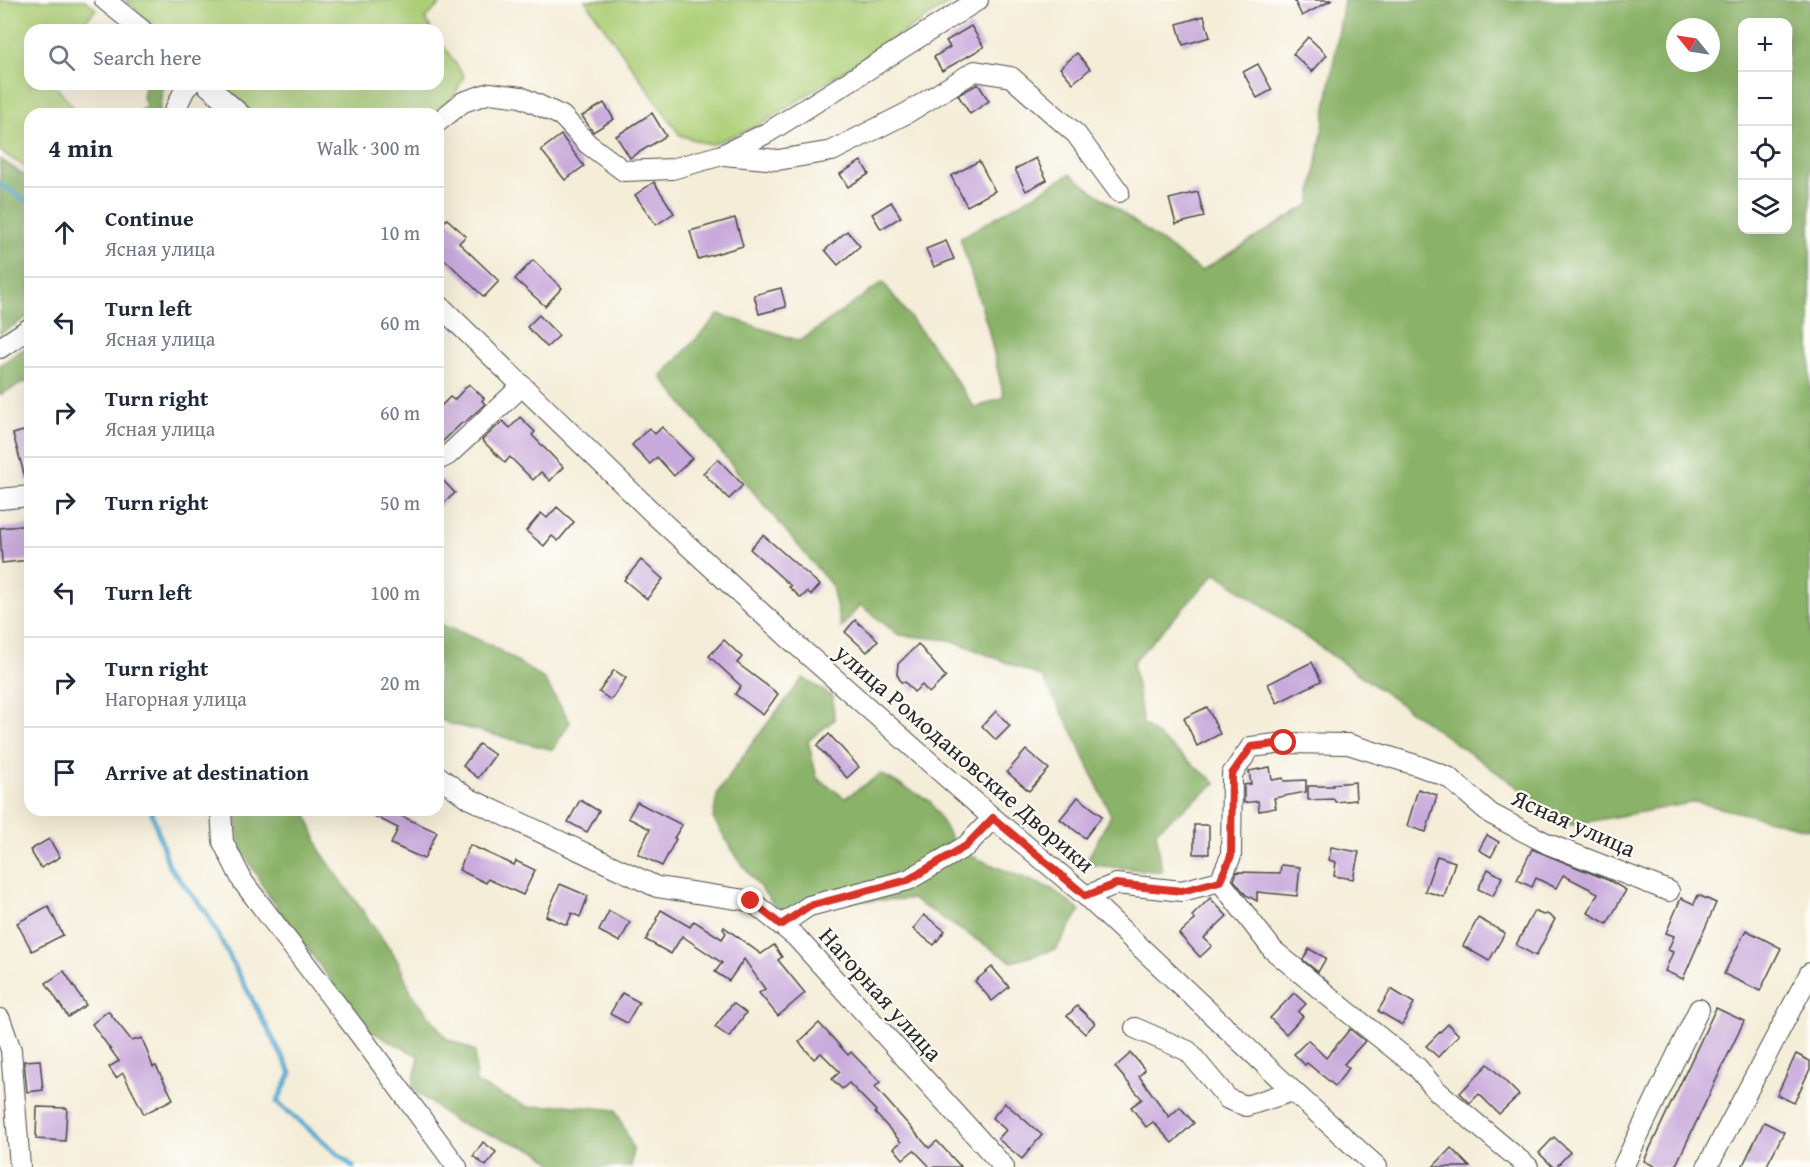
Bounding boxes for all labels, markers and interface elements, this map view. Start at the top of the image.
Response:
north arrow [1666,18,1720,72]
map controls [1738,18,1792,234]
button: + [1738,18,1792,72]
search box [24,24,444,90]
icon: search [45,41,78,74]
text: Search here [93,41,202,73]
button: − [1738,72,1792,126]
button: locate [1738,126,1792,180]
text: 4 min [48,128,113,167]
text: Walk · 300 m [317,133,420,162]
button: layers [1738,180,1792,234]
text: Continue [105,202,194,234]
icon: ahead [48,216,81,249]
text: 10 m [380,218,420,247]
text: Ясная улица [105,234,215,263]
text: Turn left [105,292,192,324]
icon: left [48,306,81,339]
text: 60 m [380,308,420,337]
text: Ясная улица [105,324,215,353]
text: Turn right [105,382,208,414]
icon: right [48,396,81,429]
text: 60 m [380,398,420,427]
text: Ясная улица [105,414,215,443]
icon: right [48,486,81,519]
text: Turn right [105,486,208,518]
text: 50 m [380,488,420,517]
icon: left [48,576,81,609]
text: Turn left [105,576,192,608]
text: 100 m [370,578,420,607]
street label: улица Ромодановские Дворики [827,634,1103,881]
text: Turn right [105,652,208,684]
icon: right [48,666,81,699]
text: 20 m [380,668,420,697]
text: Нагорная улица [105,684,247,713]
route start [1270,729,1296,755]
icon: arrive [48,756,81,789]
text: Arrive at destination [105,756,309,788]
street label: Ясная улица [1506,780,1642,866]
route end [737,887,763,913]
street label: Нагорная улица [811,919,951,1069]

